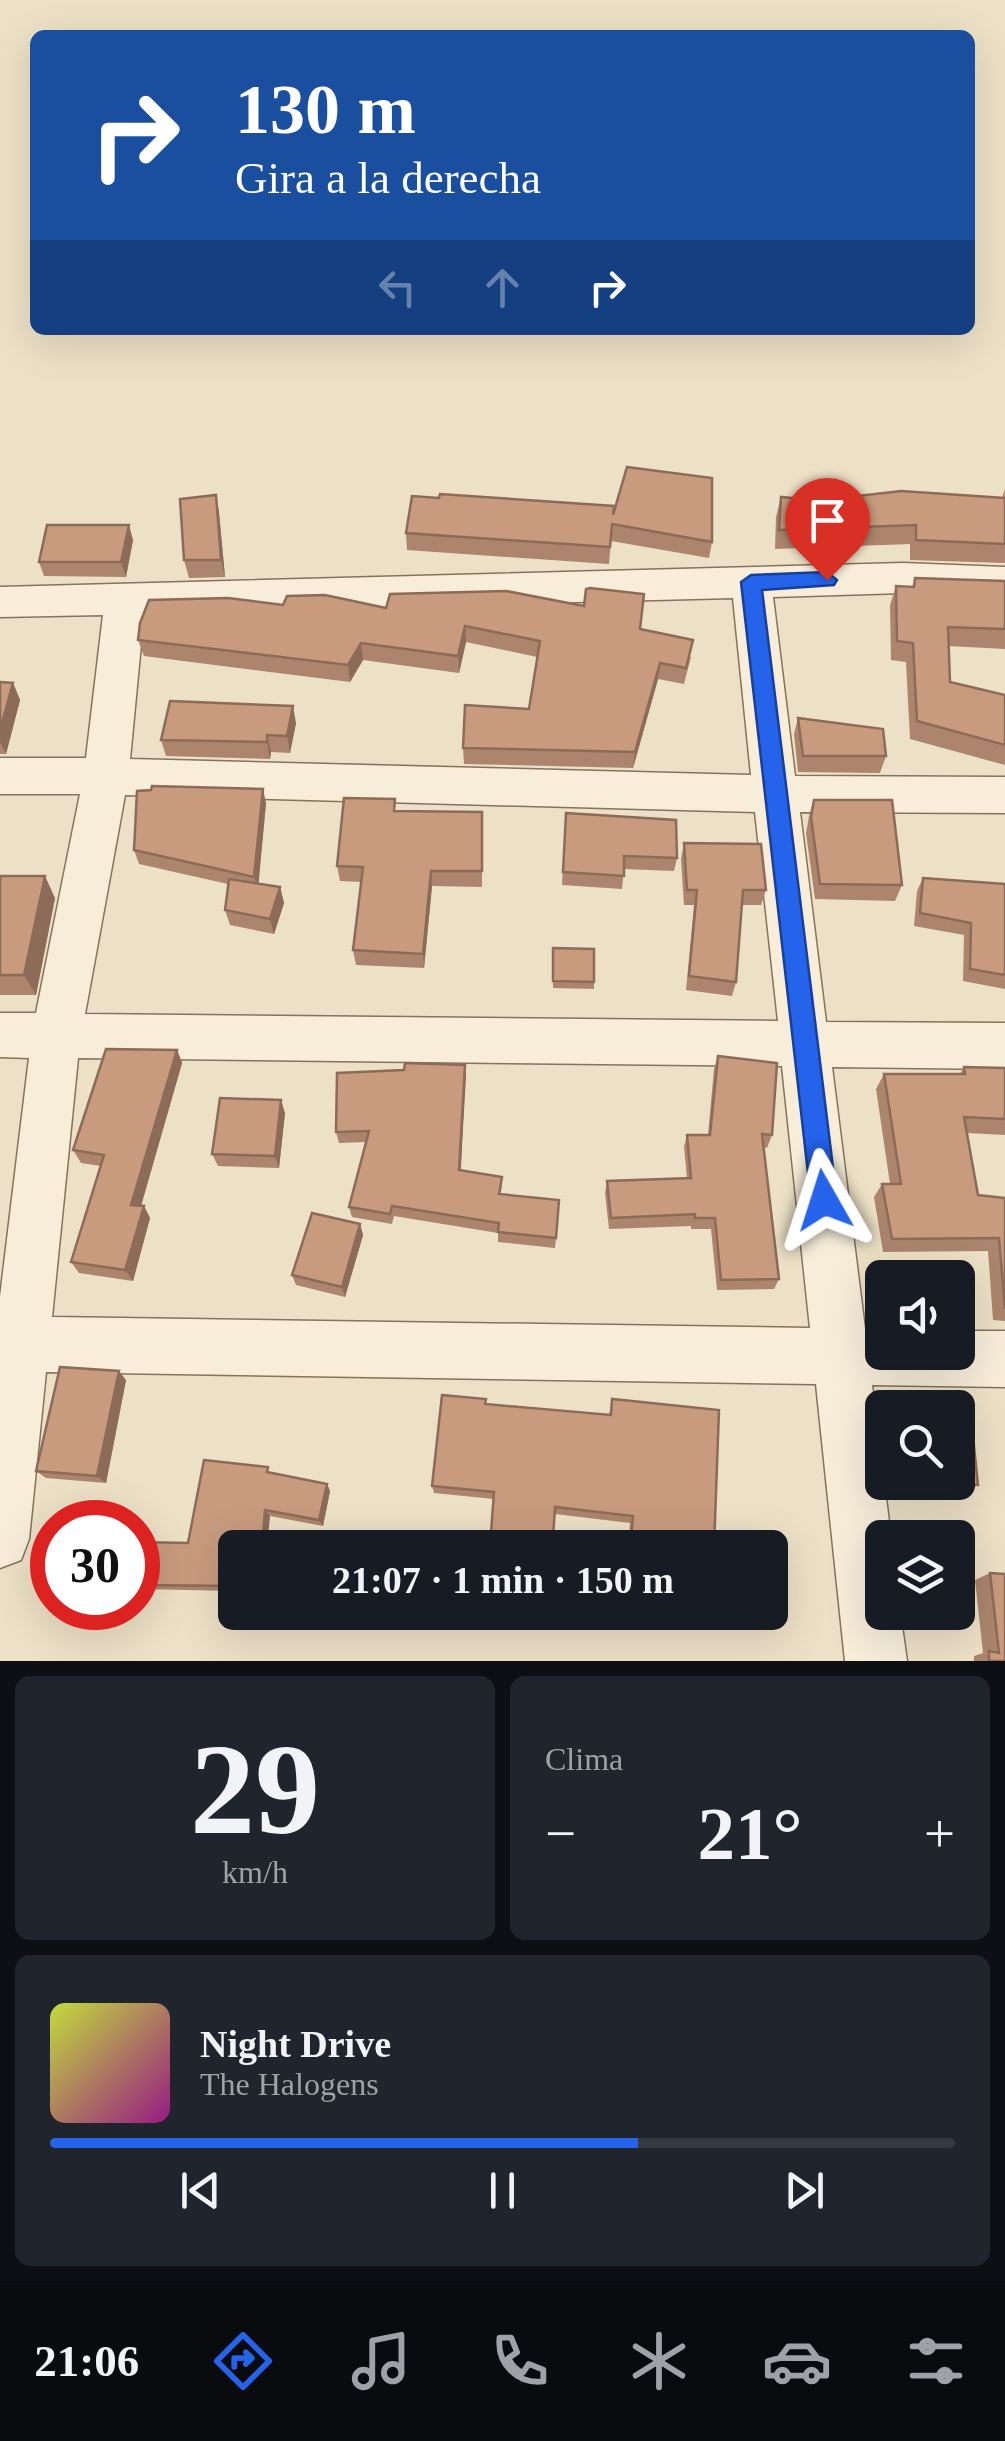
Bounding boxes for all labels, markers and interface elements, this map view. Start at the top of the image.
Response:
icon: right [70,70,200,200]
text: 130 m [235,71,416,148]
text: Gira a la derecha [235,153,541,203]
icon: left [370,260,425,315]
icon: ahead [475,260,530,315]
icon: right [580,260,635,315]
pin [785,478,870,581]
icon: arrive [800,493,855,548]
position arrow [772,1148,876,1252]
map controls [865,1260,975,1630]
button: sound [865,1260,975,1370]
button: search [865,1390,975,1500]
speed limit sign: 30 [30,1500,160,1630]
button: layers [865,1520,975,1630]
text: 21:07 · 1 min · 150 m [332,1559,674,1601]
text: 29 [190,1717,320,1861]
text: Clima [545,1741,623,1777]
text: 21° [698,1792,803,1875]
text: − [545,1803,576,1864]
text: + [924,1803,955,1864]
text: km/h [222,1854,288,1890]
text: Night Drive [200,2023,391,2065]
text: The Halogens [200,2066,379,2102]
icon: previous [173,2163,228,2218]
icon: pause [475,2163,530,2218]
icon: next [777,2163,832,2218]
icon: directions [208,2326,278,2396]
icon: music [346,2326,416,2396]
icon: phone [485,2326,555,2396]
icon: climate [624,2326,694,2396]
icon: car [762,2326,832,2396]
icon: filters [901,2326,971,2396]
text: 21:06 [34,2336,139,2386]

